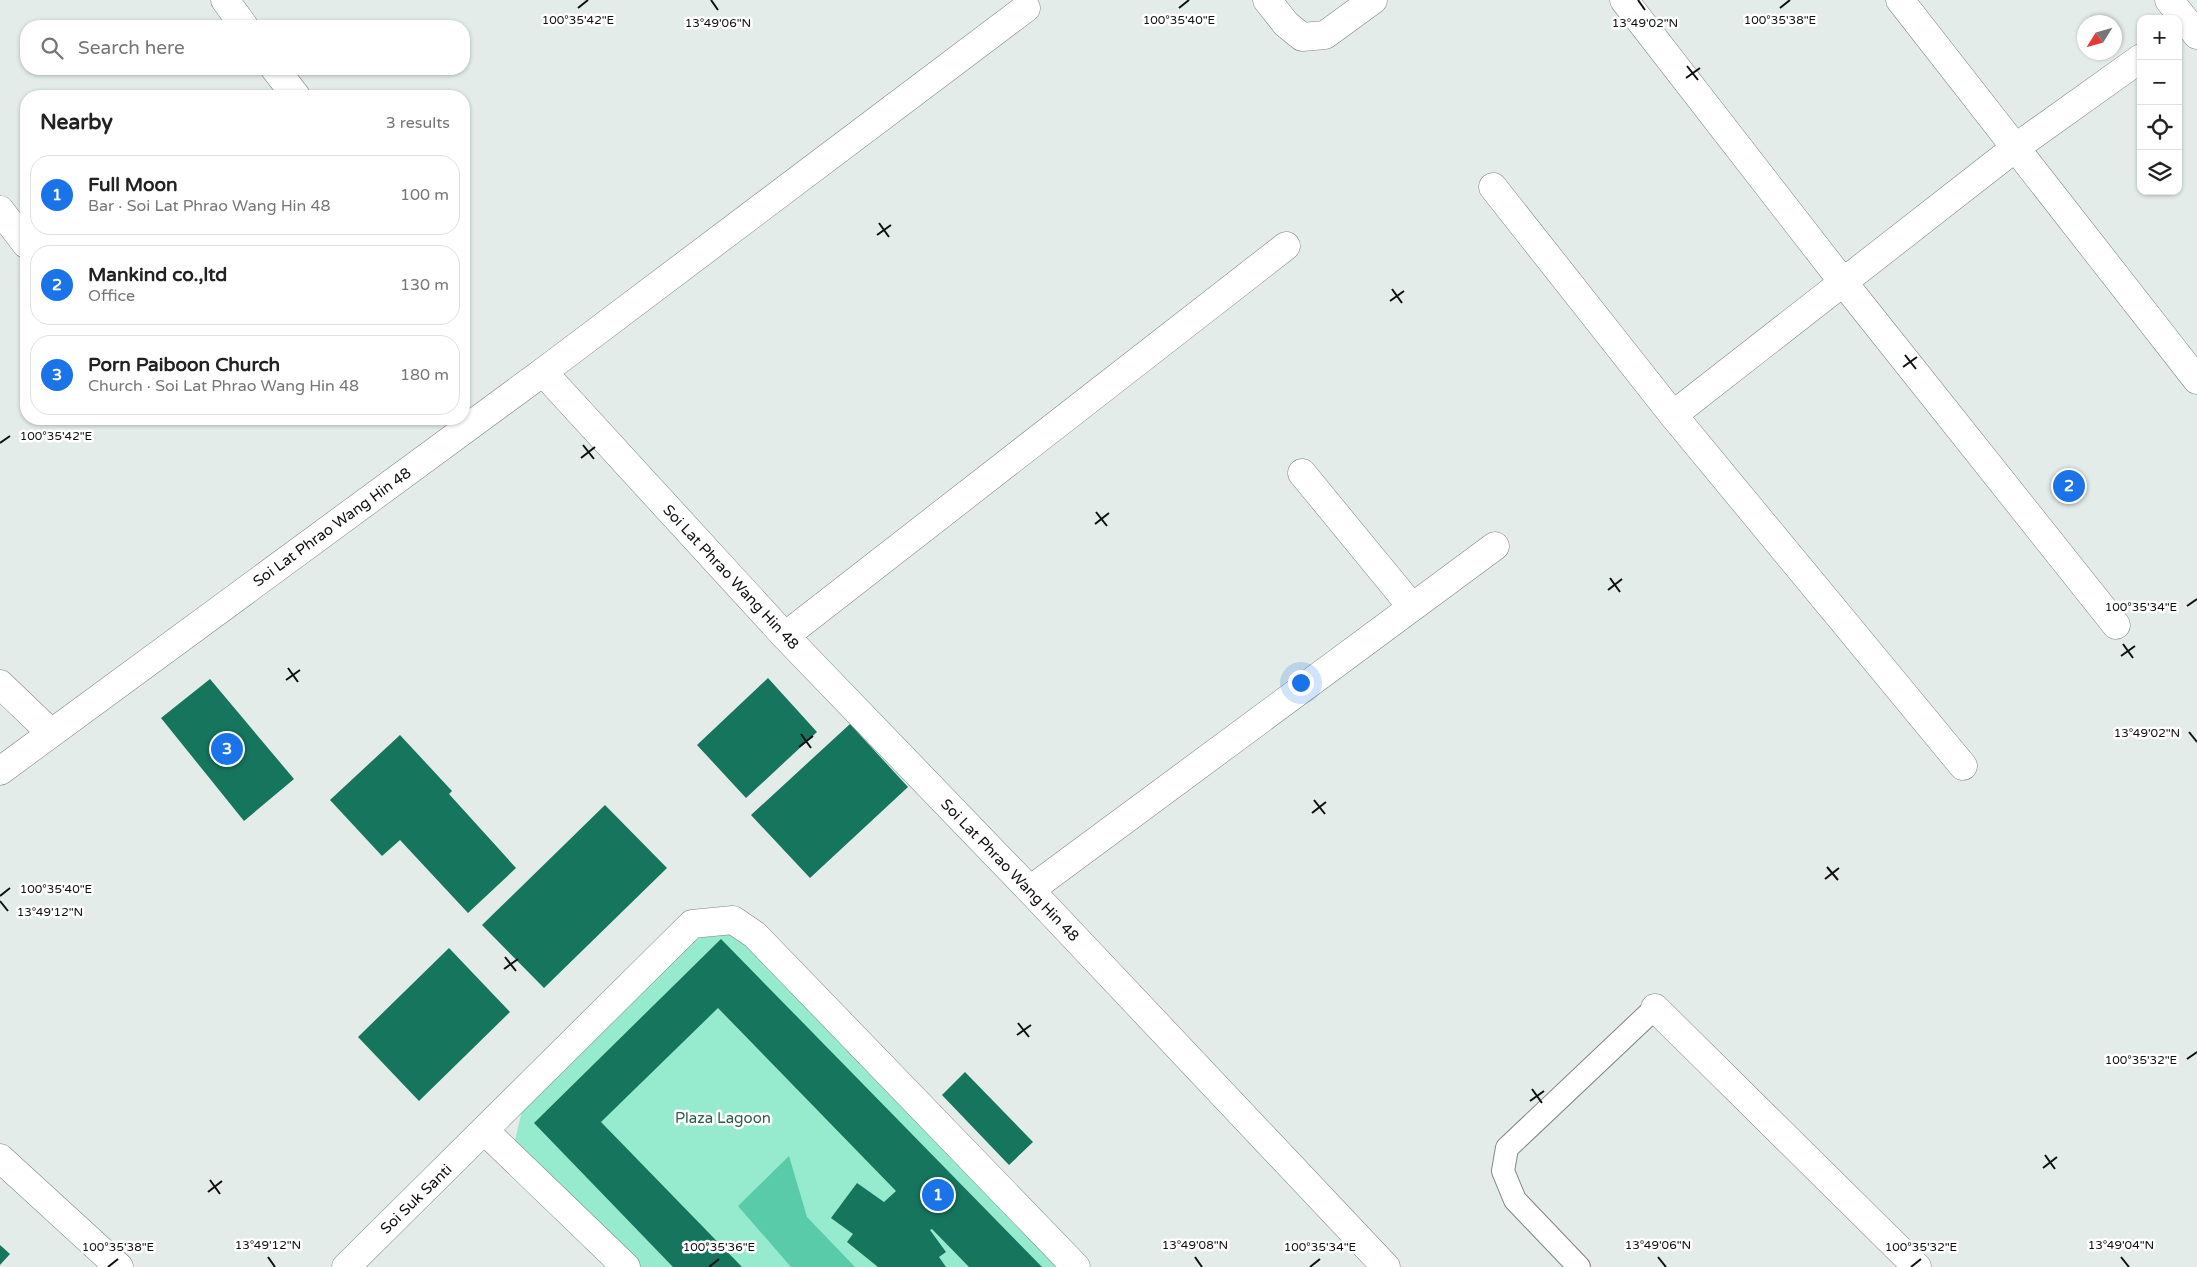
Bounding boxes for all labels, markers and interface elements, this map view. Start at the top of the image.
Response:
text: 100°35'42"E [542,13,615,27]
text: 100°35'40"E [1143,13,1216,27]
text: 100°35'38"E [1744,13,1817,27]
north arrow [2077,15,2122,60]
map controls [2137,15,2182,195]
button: + [2137,15,2182,60]
text: 13°49'06"N [685,16,751,30]
text: 13°49'02"N [1612,16,1678,30]
search box [20,20,470,75]
icon: search [38,34,66,62]
text: Search here [78,37,185,59]
button: − [2137,60,2182,105]
button: locate [2137,105,2182,150]
text: Nearby [40,110,113,135]
text: 3 results [386,113,450,133]
button: layers [2137,150,2182,195]
text: Full Moon [88,174,178,196]
text: 1 [52,185,62,205]
text: 100 m [400,185,449,205]
text: Bar · Soi Lat Phrao Wang Hin 48 [88,196,331,216]
text: Mankind co.,ltd [88,264,227,286]
text: 2 [52,275,62,295]
text: 130 m [400,275,449,295]
text: Office [88,286,135,306]
text: Porn Paiboon Church [88,354,280,376]
text: 3 [52,365,62,385]
text: 180 m [400,365,449,385]
text: Church · Soi Lat Phrao Wang Hin 48 [88,376,359,396]
text: 100°35'42"E [20,429,93,443]
street label: Soi Lat Phrao Wang Hin 48 [249,464,415,590]
pin: 2 [2053,467,2085,505]
street label: Soi Lat Phrao Wang Hin 48 [659,501,803,653]
text: 100°35'34"E [2105,600,2178,614]
your location [1288,670,1314,696]
text: 13°49'02"N [2114,726,2180,740]
pin: 3 [211,730,243,768]
street label: Soi Lat Phrao Wang Hin 48 [937,795,1083,945]
text: 100°35'40"E [20,882,93,896]
text: 13°49'12"N [17,905,83,919]
text: 100°35'32"E [2105,1053,2178,1067]
park label: Plaza Lagoon [675,1109,771,1127]
street label: Soi Suk Santi [377,1160,455,1238]
pin: 1 [922,1176,954,1214]
text: 13°49'12"N [235,1238,301,1252]
text: 13°49'08"N [1162,1238,1228,1252]
text: 13°49'06"N [1625,1238,1691,1252]
text: 13°49'04"N [2088,1238,2154,1252]
text: 100°35'38"E [82,1240,155,1254]
text: 100°35'36"E [683,1240,756,1254]
text: 100°35'34"E [1284,1240,1357,1254]
text: 100°35'32"E [1885,1240,1958,1254]

